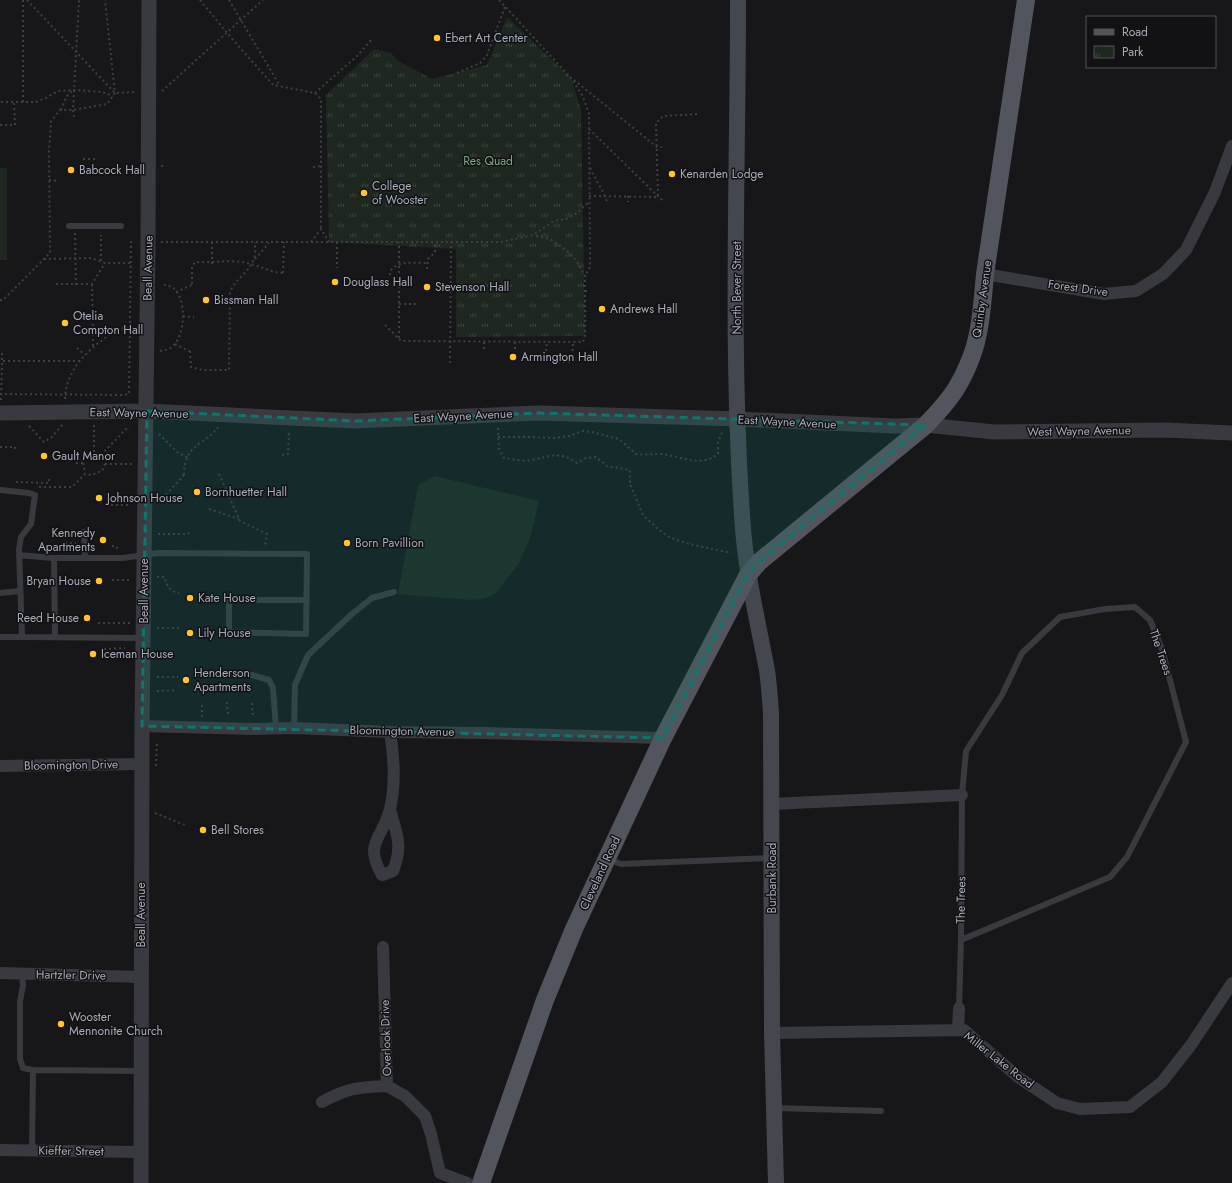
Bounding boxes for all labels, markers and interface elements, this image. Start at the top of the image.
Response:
legend [1086,16,1216,68]
text: Road [1122,23,1148,41]
place label: Ebert Art Center [445,29,528,47]
marker: Ebert Art Center [432,33,442,43]
text: Park [1122,43,1144,61]
park label: Res Quad [463,152,513,170]
place label: Babcock Hall [79,161,145,179]
marker: Babcock Hall [66,165,76,175]
place label: Kenarden Lodge [680,165,764,183]
marker: Kenarden Lodge [667,169,677,179]
place label: College of Wooster [372,177,429,209]
marker: College of Wooster [359,188,369,198]
street label: Beall Avenue [138,235,158,301]
street label: North Bever Street [728,241,746,335]
street label: Quinby Avenue [968,259,996,339]
place label: Douglass Hall [343,273,413,291]
street label: Forest Drive [1047,275,1109,301]
marker: Douglass Hall [330,277,340,287]
place label: Stevenson Hall [435,278,509,296]
marker: Stevenson Hall [422,282,432,292]
place label: Bissman Hall [214,291,278,309]
marker: Bissman Hall [201,295,211,305]
place label: Andrews Hall [610,300,677,318]
marker: Andrews Hall [597,304,607,314]
place label: Otelia Compton Hall [73,307,143,339]
marker: Otelia Compton Hall [60,318,70,328]
place label: Armington Hall [521,348,598,366]
marker: Armington Hall [508,352,518,362]
street label: East Wayne Avenue [89,403,189,423]
street label: East Wayne Avenue [413,404,513,428]
street label: East Wayne Avenue [737,410,837,434]
street label: West Wayne Avenue [1027,421,1131,441]
place label: Gault Manor [52,447,116,465]
marker: Gault Manor [39,451,49,461]
place label: Bornhuetter Hall [205,483,287,501]
marker: Bornhuetter Hall [192,487,202,497]
place label: Johnson House [105,489,183,507]
marker: Johnson House [94,493,104,503]
place label: Kennedy Apartments [38,524,96,556]
place label: Born Pavillion [355,534,424,552]
marker: Kennedy Apartments [98,535,108,545]
marker: Born Pavillion [342,538,352,548]
street label: Beall Avenue [135,558,153,624]
place label: Bryan House [26,572,91,590]
marker: Bryan House [94,576,104,586]
place label: Kate House [198,589,256,607]
marker: Kate House [185,593,195,603]
place label: Reed House [17,609,79,627]
marker: Reed House [82,613,92,623]
place label: Lily House [198,624,251,642]
street label: The Trees [1145,627,1177,677]
marker: Lily House [185,628,195,638]
place label: Iceman House [101,645,173,663]
marker: Iceman House [88,649,98,659]
place label: Henderson Apartments [194,664,251,696]
marker: Henderson Apartments [181,675,191,685]
street label: Bloomington Avenue [349,721,455,741]
street label: Bloomington Drive [24,755,118,775]
place label: Bell Stores [211,821,264,839]
marker: Bell Stores [198,825,208,835]
street label: Cleveland Road [575,833,625,913]
street label: Burbank Road [763,843,781,913]
street label: The Trees [952,876,970,924]
street label: Beall Avenue [132,882,150,948]
street label: Hartzler Drive [36,965,106,985]
street label: Overlook Drive [376,999,396,1077]
place label: Wooster Mennonite Church [69,1008,163,1040]
marker: Wooster Mennonite Church [56,1019,66,1029]
street label: Miller Lake Road [960,1027,1038,1093]
street label: Kieffer Street [38,1141,104,1161]

